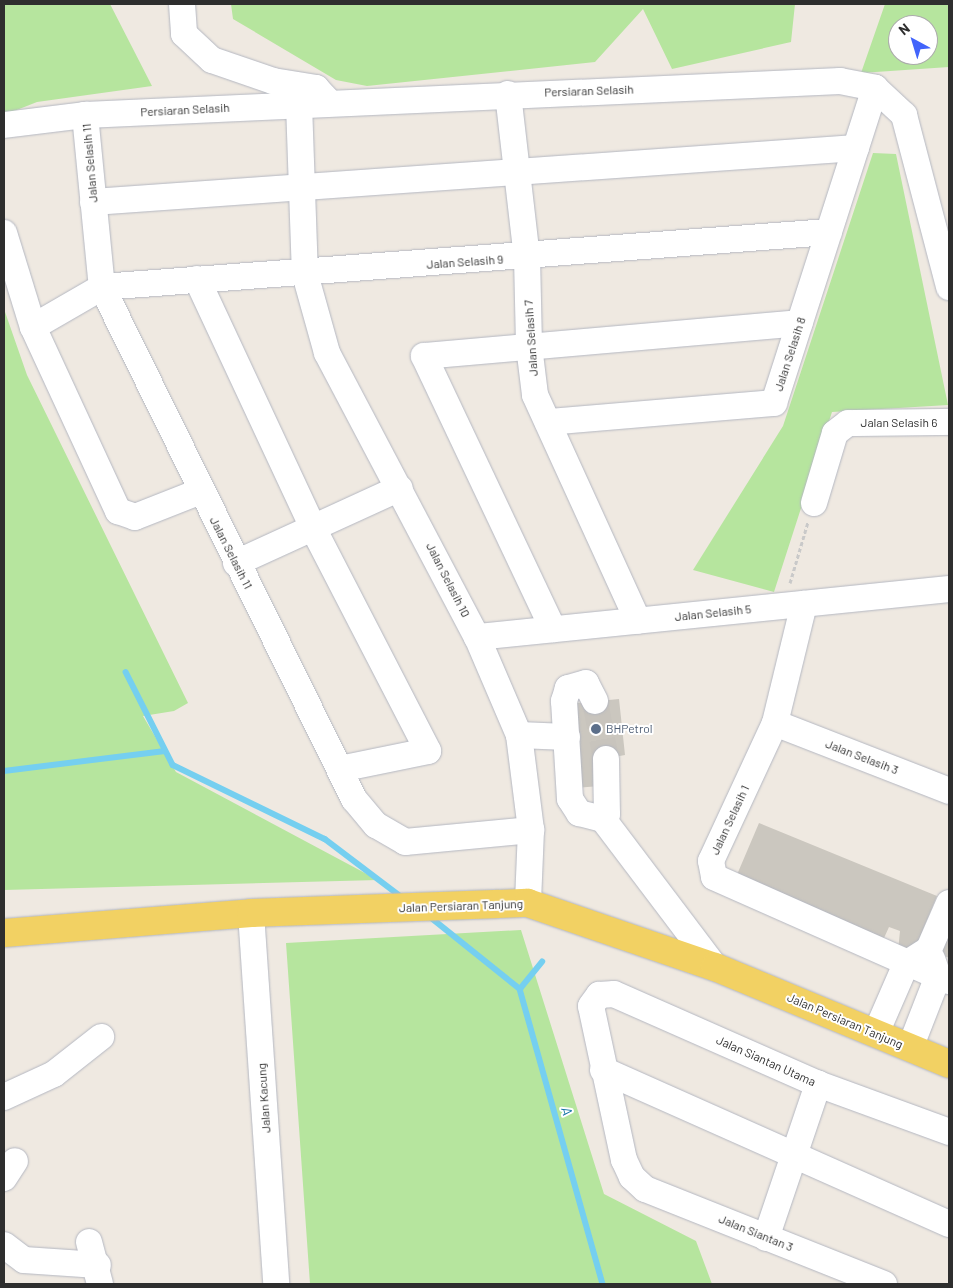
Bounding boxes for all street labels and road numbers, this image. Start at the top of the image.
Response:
street label: Persiaran Selasih [544,82,634,100]
street label: Persiaran Selasih [140,100,230,120]
street label: Jalan Selasih 11 [79,123,101,203]
street label: Jalan Selasih 9 [426,252,504,272]
street label: Jalan Selasih 7 [521,299,541,377]
street label: Jalan Selasih 8 [771,315,809,393]
street label: Jalan Selasih 6 [861,416,937,430]
street label: Jalan Selasih 11 [207,514,255,592]
street label: Jalan Selasih 10 [423,540,473,620]
street label: Jalan Selasih 5 [674,602,752,624]
street label: Jalan Selasih 3 [823,736,901,778]
street label: Jalan Selasih 1 [708,783,752,857]
street label: Jalan Persiaran Tanjung [399,897,523,915]
street label: Jalan Persiaran Tanjung [785,990,905,1052]
street label: Jalan Siantan Utama [714,1033,818,1089]
street label: Jalan Kacung [254,1063,274,1133]
street label: Jalan Siantan 3 [717,1212,795,1254]

